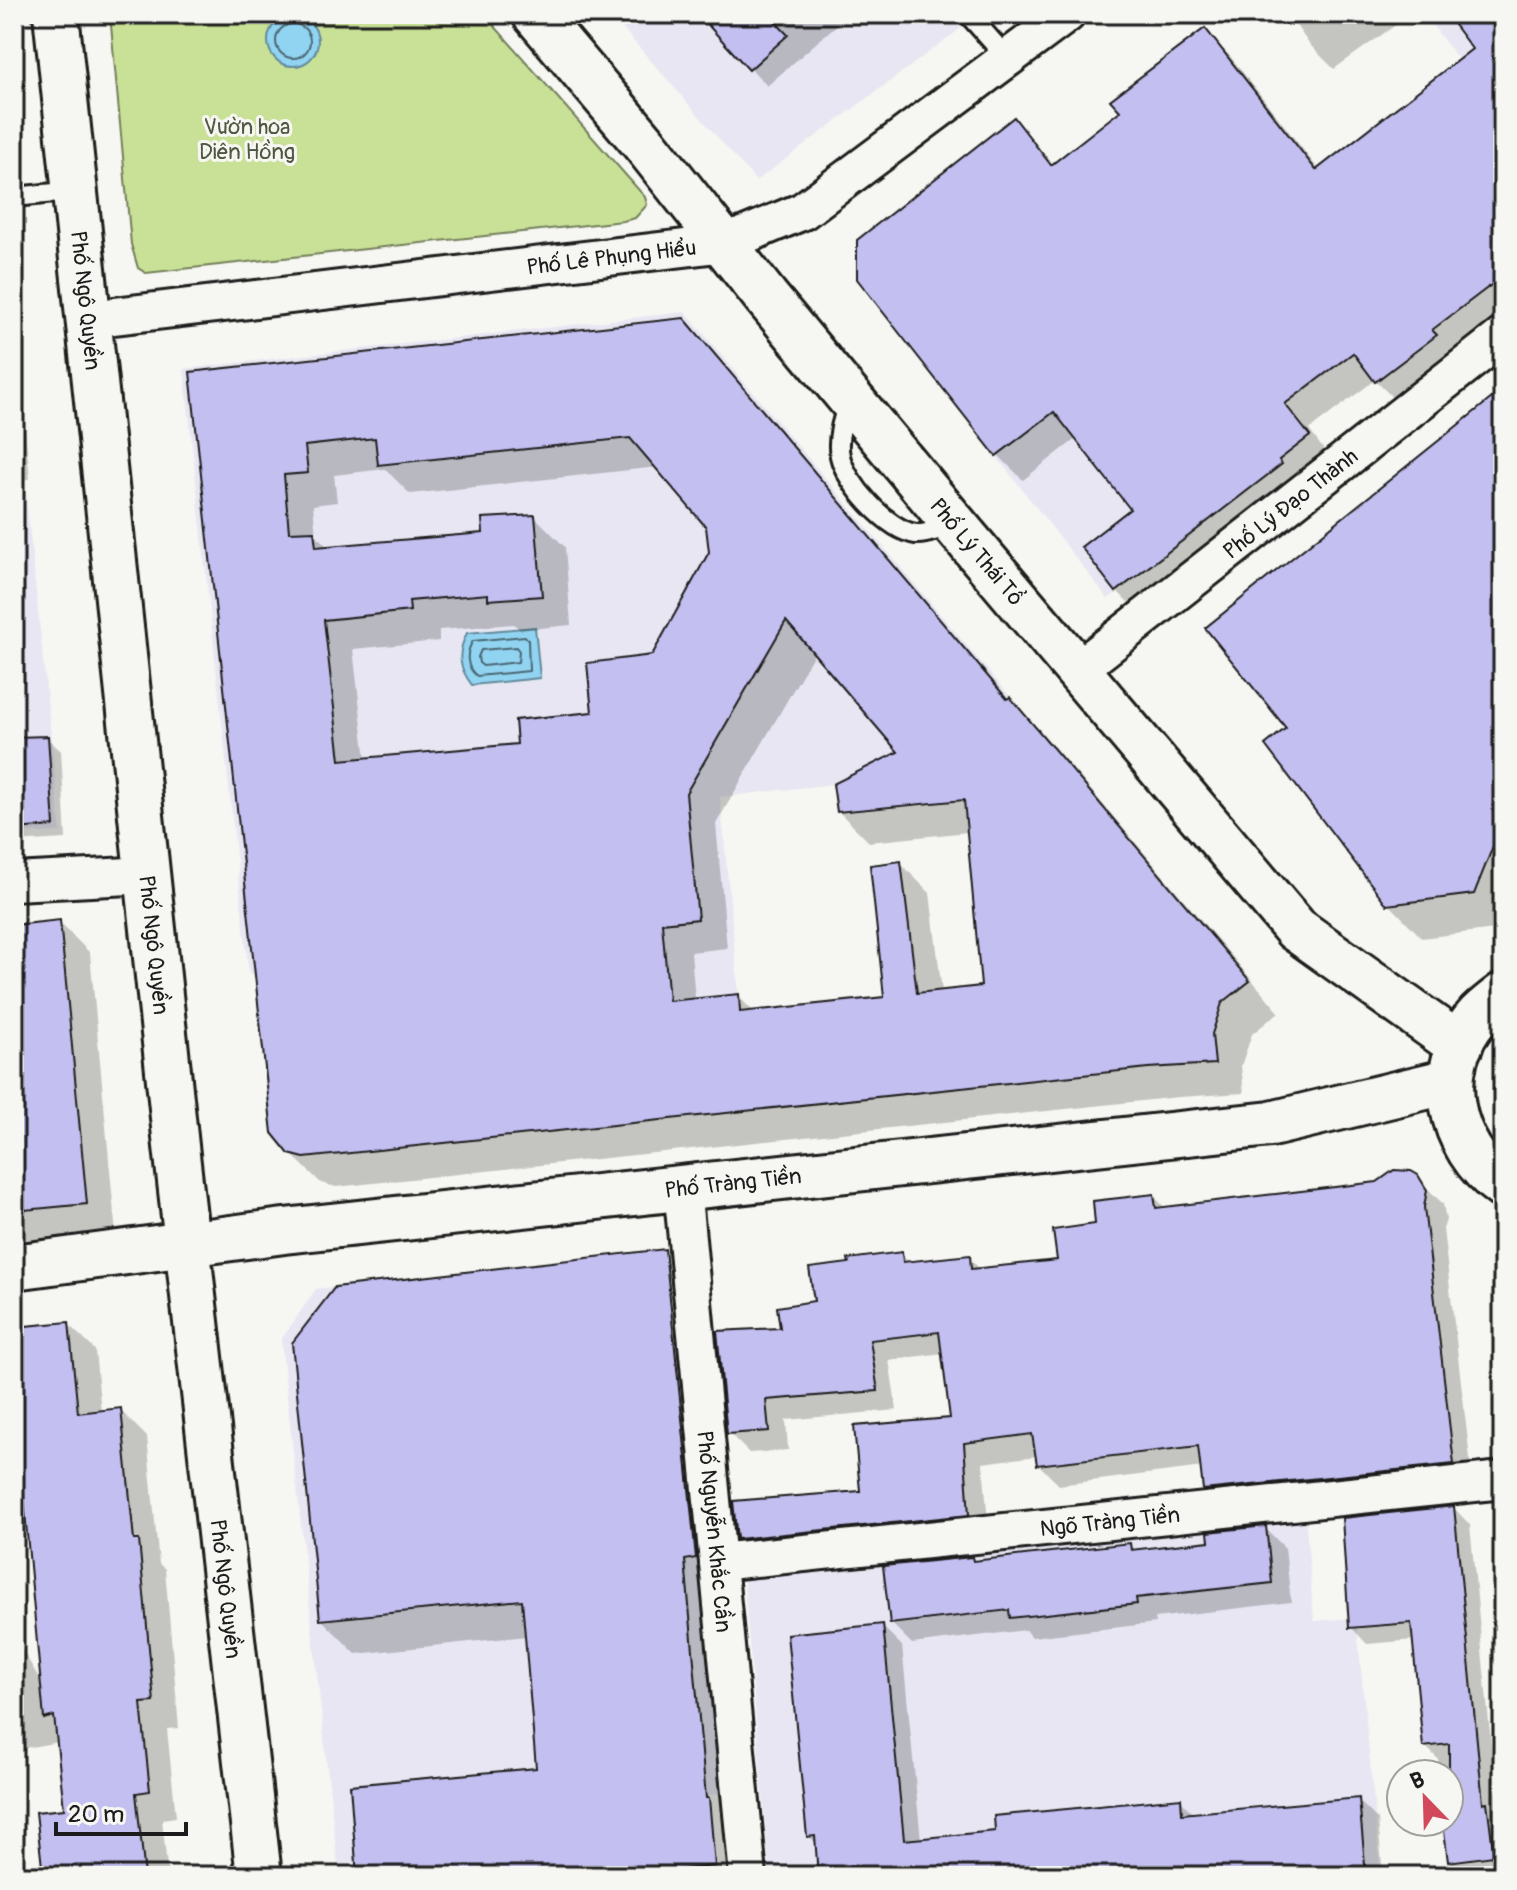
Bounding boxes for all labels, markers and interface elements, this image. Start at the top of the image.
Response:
park label: Vườn hoa Diên Hồng [199,113,295,166]
street label: Phố Ngô Quyền [64,229,107,372]
street label: Phố Lê Phụng Hiểu [525,234,698,282]
street label: Phố Lý Đạo Thành [1218,442,1364,565]
street label: Phố Lý Thái Tổ [923,493,1030,611]
street label: Phố Ngô Quyền [132,874,175,1016]
street label: Phố Tràng Tiền [663,1162,803,1205]
street label: Phố Nguyễn Khắc Cần [690,1429,738,1634]
street label: Ngõ Tràng Tiền [1038,1501,1181,1543]
street label: Phố Ngô Quyền [204,1518,247,1660]
north arrow [1385,1758,1465,1838]
text: B [1406,1765,1429,1796]
scale bar [56,1786,186,1836]
text: 20 m [68,1800,124,1829]

